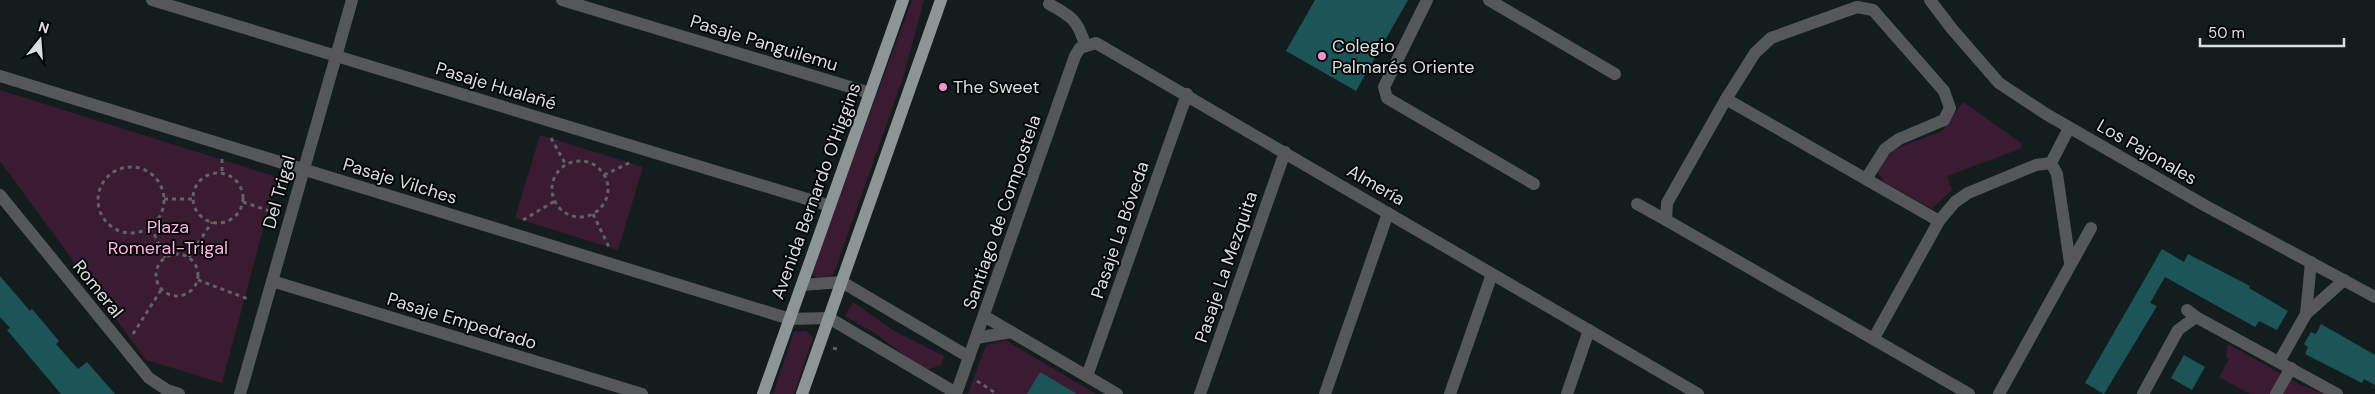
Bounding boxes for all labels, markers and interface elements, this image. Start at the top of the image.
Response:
street label: Pasaje Panguilemu [687,9,841,77]
north arrow [15,15,65,65]
scale bar [2200,15,2344,47]
text: N [36,17,51,38]
text: 50 m [2208,23,2245,43]
place label: Colegio Palmarés Oriente [1332,34,1475,79]
marker: Colegio Palmarés Oriente [1316,50,1328,62]
street label: Pasaje Hualañé [433,56,559,116]
place label: The Sweet [953,75,1040,99]
street label: Avenida Bernardo O'Higgins [766,79,866,303]
marker: The Sweet [937,81,949,93]
street label: Santiago de Compostela [957,112,1047,312]
street label: Los Pajonales [2093,114,2201,190]
street label: Del Trigal [257,152,301,232]
street label: Pasaje Vilches [340,152,460,210]
street label: Pasaje La Bóveda [1085,158,1155,302]
street label: Almería [1343,159,1409,211]
street label: Pasaje La Mezquita [1189,188,1263,346]
park label: Plaza Romeral-Trigal [108,215,228,260]
street label: Romeral [67,255,129,323]
street label: Pasaje Empedrado [384,287,540,355]

